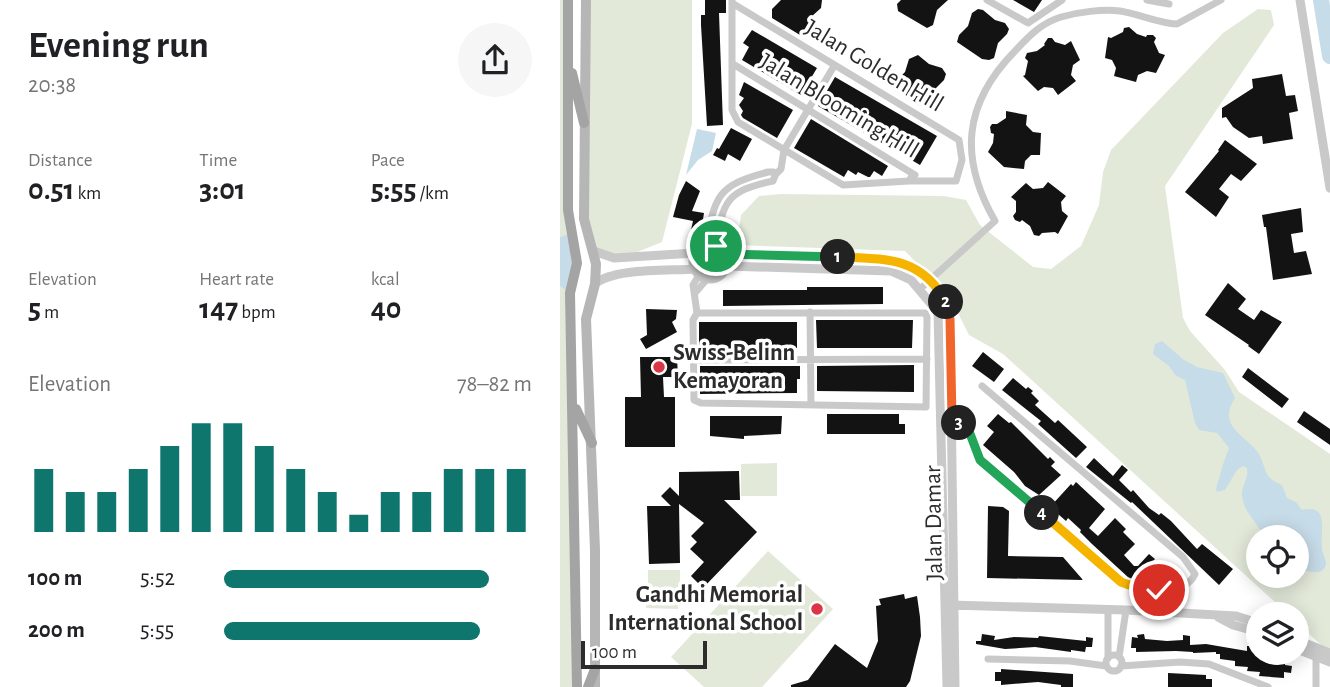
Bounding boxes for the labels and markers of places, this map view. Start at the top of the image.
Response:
pin [686,216,746,276]
pin: 1 [820,240,856,274]
pin: 2 [928,284,964,320]
place label: Swiss-Belinn Kemayoran [673,341,795,393]
marker: Swiss-Belinn Kemayoran [651,359,667,375]
pin: 3 [942,406,976,440]
pin: 4 [1024,496,1060,530]
pin [1129,560,1189,620]
place label: Gandhi Memorial International School [608,583,803,635]
marker: Gandhi Memorial International School [809,601,825,617]

